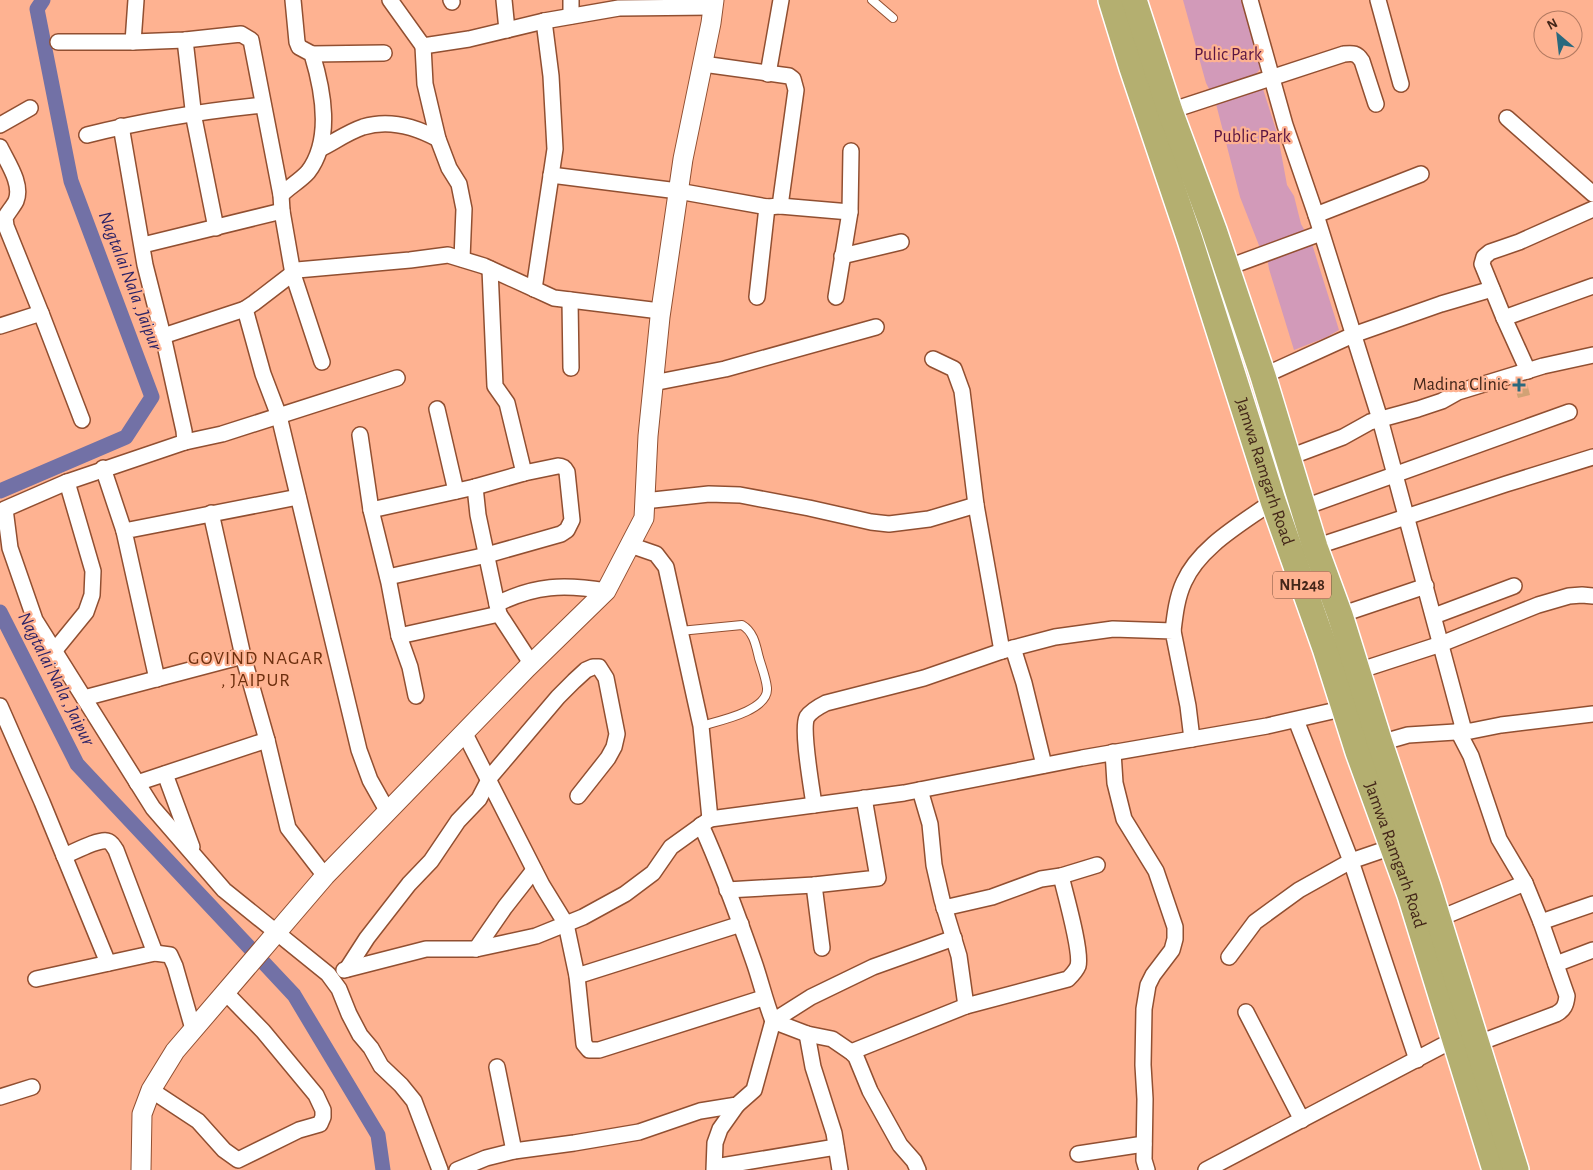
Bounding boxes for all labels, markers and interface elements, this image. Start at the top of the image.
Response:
north arrow [1533,10,1583,60]
text: N [1545,16,1560,33]
park label: Pulic Park [1194,46,1263,64]
park label: Public Park [1213,128,1291,146]
water label: Nagtalai Nala , Jaipur [95,209,165,354]
place label: Madina Clinic [1413,376,1508,394]
marker: Madina Clinic [1512,378,1526,392]
street label: Jamwa Ramgarh Road [1232,396,1297,548]
road number: NH248 [1273,572,1331,598]
water label: Nagtalai Nala , Jaipur [14,609,98,750]
district label: GOVIND NAGAR , JAIPUR [188,649,324,690]
street label: Jamwa Ramgarh Road [1361,780,1429,930]

